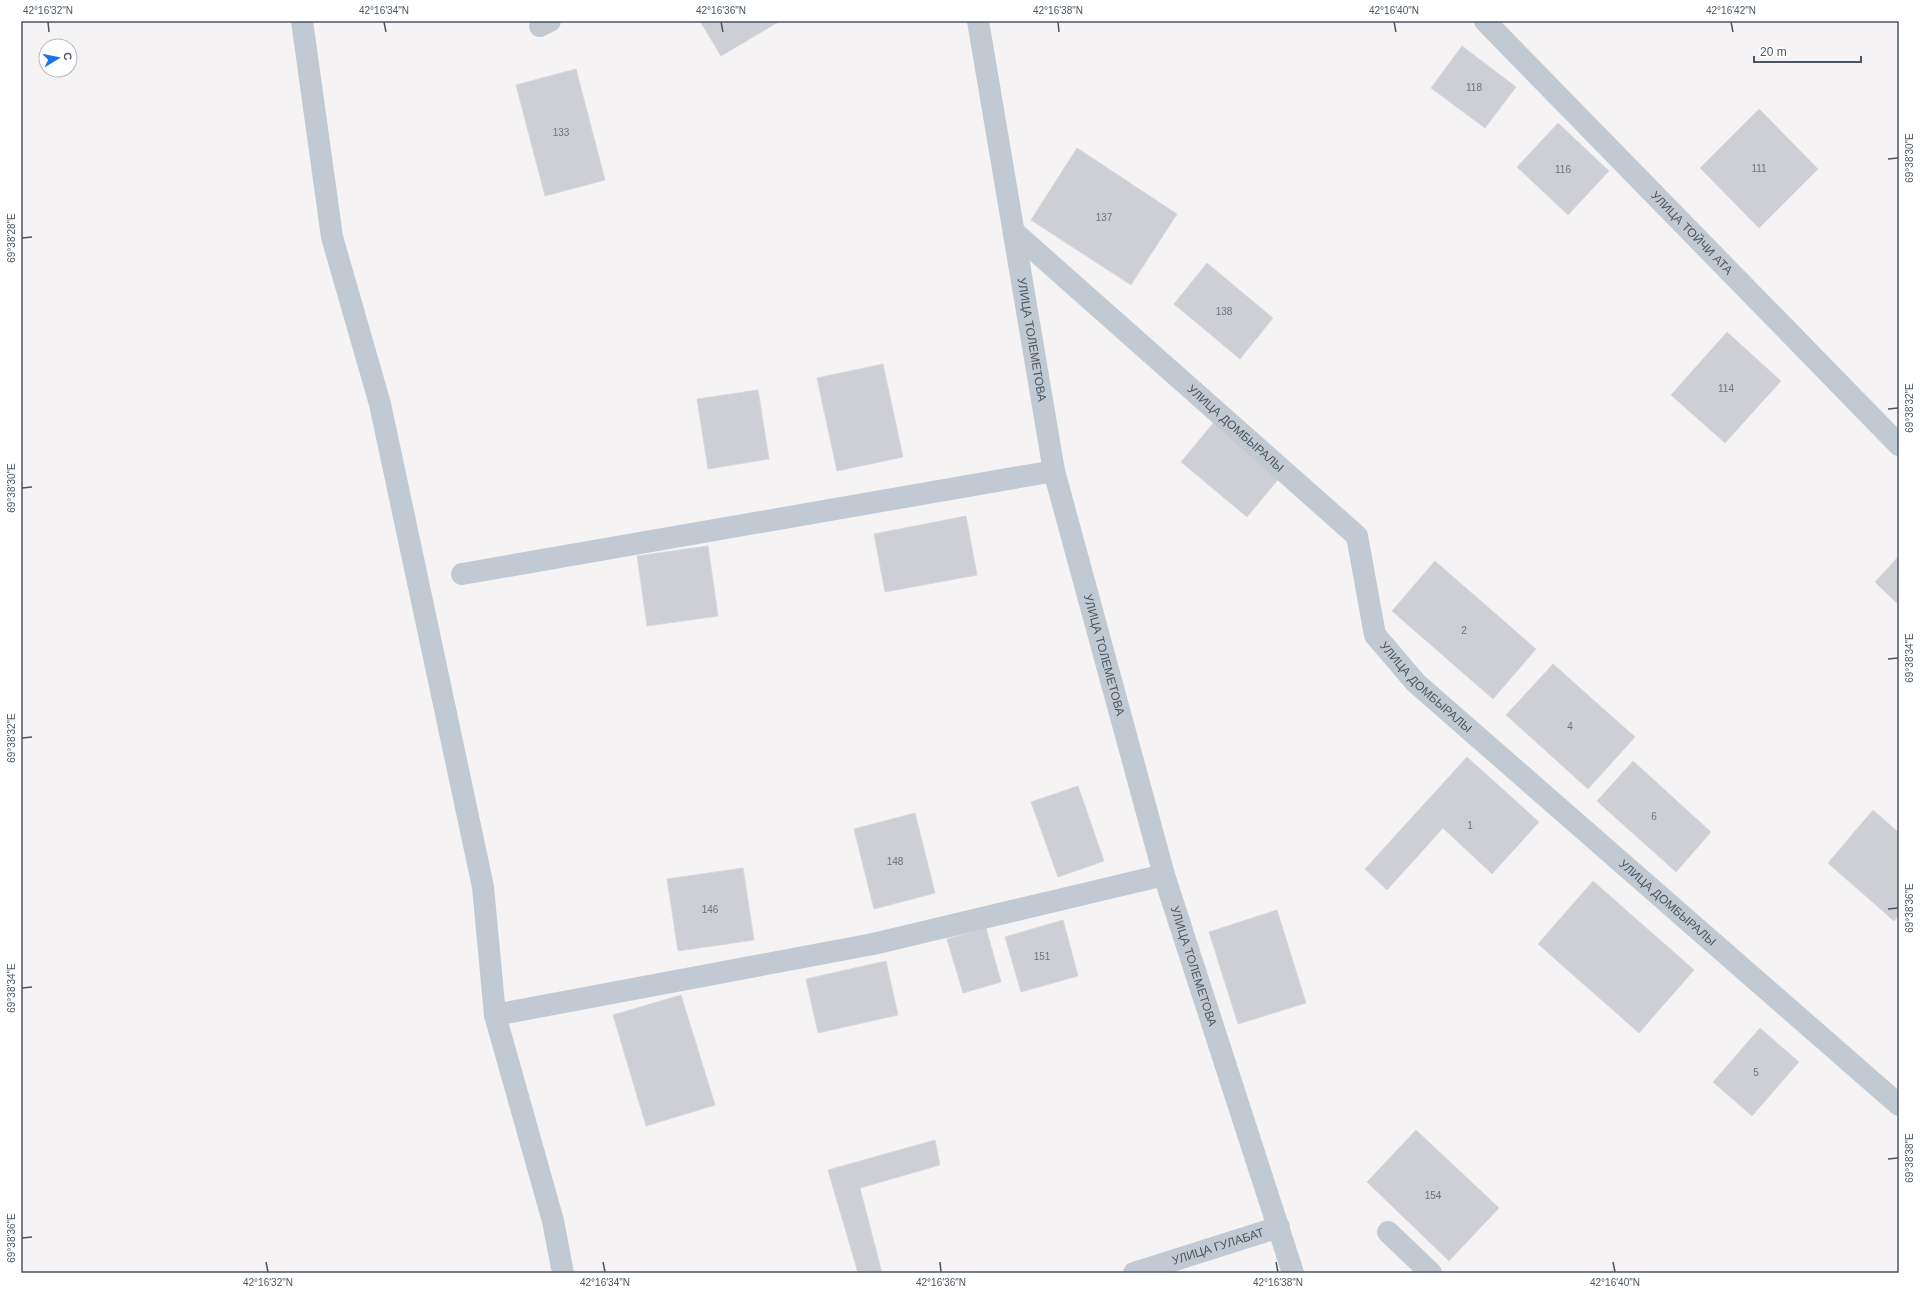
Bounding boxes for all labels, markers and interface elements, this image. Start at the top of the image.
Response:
text: 42°16'32"N [23,5,73,16]
text: 42°16'34"N [359,5,409,16]
text: 42°16'36"N [696,5,746,16]
text: 42°16'38"N [1033,5,1083,16]
text: 42°16'40"N [1369,5,1419,16]
text: 42°16'42"N [1706,5,1756,16]
north arrow [38,38,78,78]
scale bar [1754,38,1861,64]
text: 20 m [1760,45,1787,59]
text: С [61,51,74,61]
house number: 118 [1466,82,1482,93]
house number: 133 [553,127,570,138]
text: 69°38'30"E [1904,133,1915,183]
house number: 111 [1751,163,1767,174]
house number: 116 [1555,164,1571,175]
street label: УЛИЦА ТОЙЧИ АТА [1648,188,1735,277]
house number: 137 [1096,212,1113,223]
text: 69°38'28"E [6,213,17,263]
street label: УЛИЦА ТОЛЕМЕТОВА [1014,276,1049,403]
house number: 138 [1216,306,1233,317]
street label: УЛИЦА ДОМБЫРАЛЫ [1184,382,1287,475]
house number: 114 [1718,383,1734,394]
text: 69°38'32"E [1904,383,1915,433]
text: 69°38'30"E [6,463,17,513]
street label: УЛИЦА ТОЛЕМЕТОВА [1081,592,1127,717]
house number: 2 [1461,625,1467,636]
text: 69°38'34"E [1904,633,1915,683]
street label: УЛИЦА ДОМБЫРАЛЫ [1377,639,1475,736]
text: 69°38'32"E [6,713,17,763]
house number: 4 [1567,721,1573,732]
house number: 6 [1651,811,1657,822]
house number: 1 [1467,820,1473,831]
house number: 148 [887,856,904,867]
street label: УЛИЦА ДОМБЫРАЛЫ [1616,857,1719,949]
text: 69°38'36"E [1904,883,1915,933]
house number: 146 [702,904,719,915]
street label: УЛИЦА ТОЛЕМЕТОВА [1168,904,1220,1028]
house number: 151 [1034,951,1051,962]
text: 69°38'34"E [6,963,17,1013]
house number: 5 [1753,1067,1759,1078]
text: 69°38'38"E [1904,1133,1915,1183]
house number: 154 [1425,1190,1442,1201]
text: 69°38'36"E [6,1213,17,1263]
street label: УЛИЦА ГУЛАБАТ [1170,1225,1266,1268]
text: 42°16'32"N [243,1277,293,1288]
text: 42°16'34"N [580,1277,630,1288]
text: 42°16'36"N [916,1277,966,1288]
text: 42°16'38"N [1253,1277,1303,1288]
text: 42°16'40"N [1590,1277,1640,1288]

